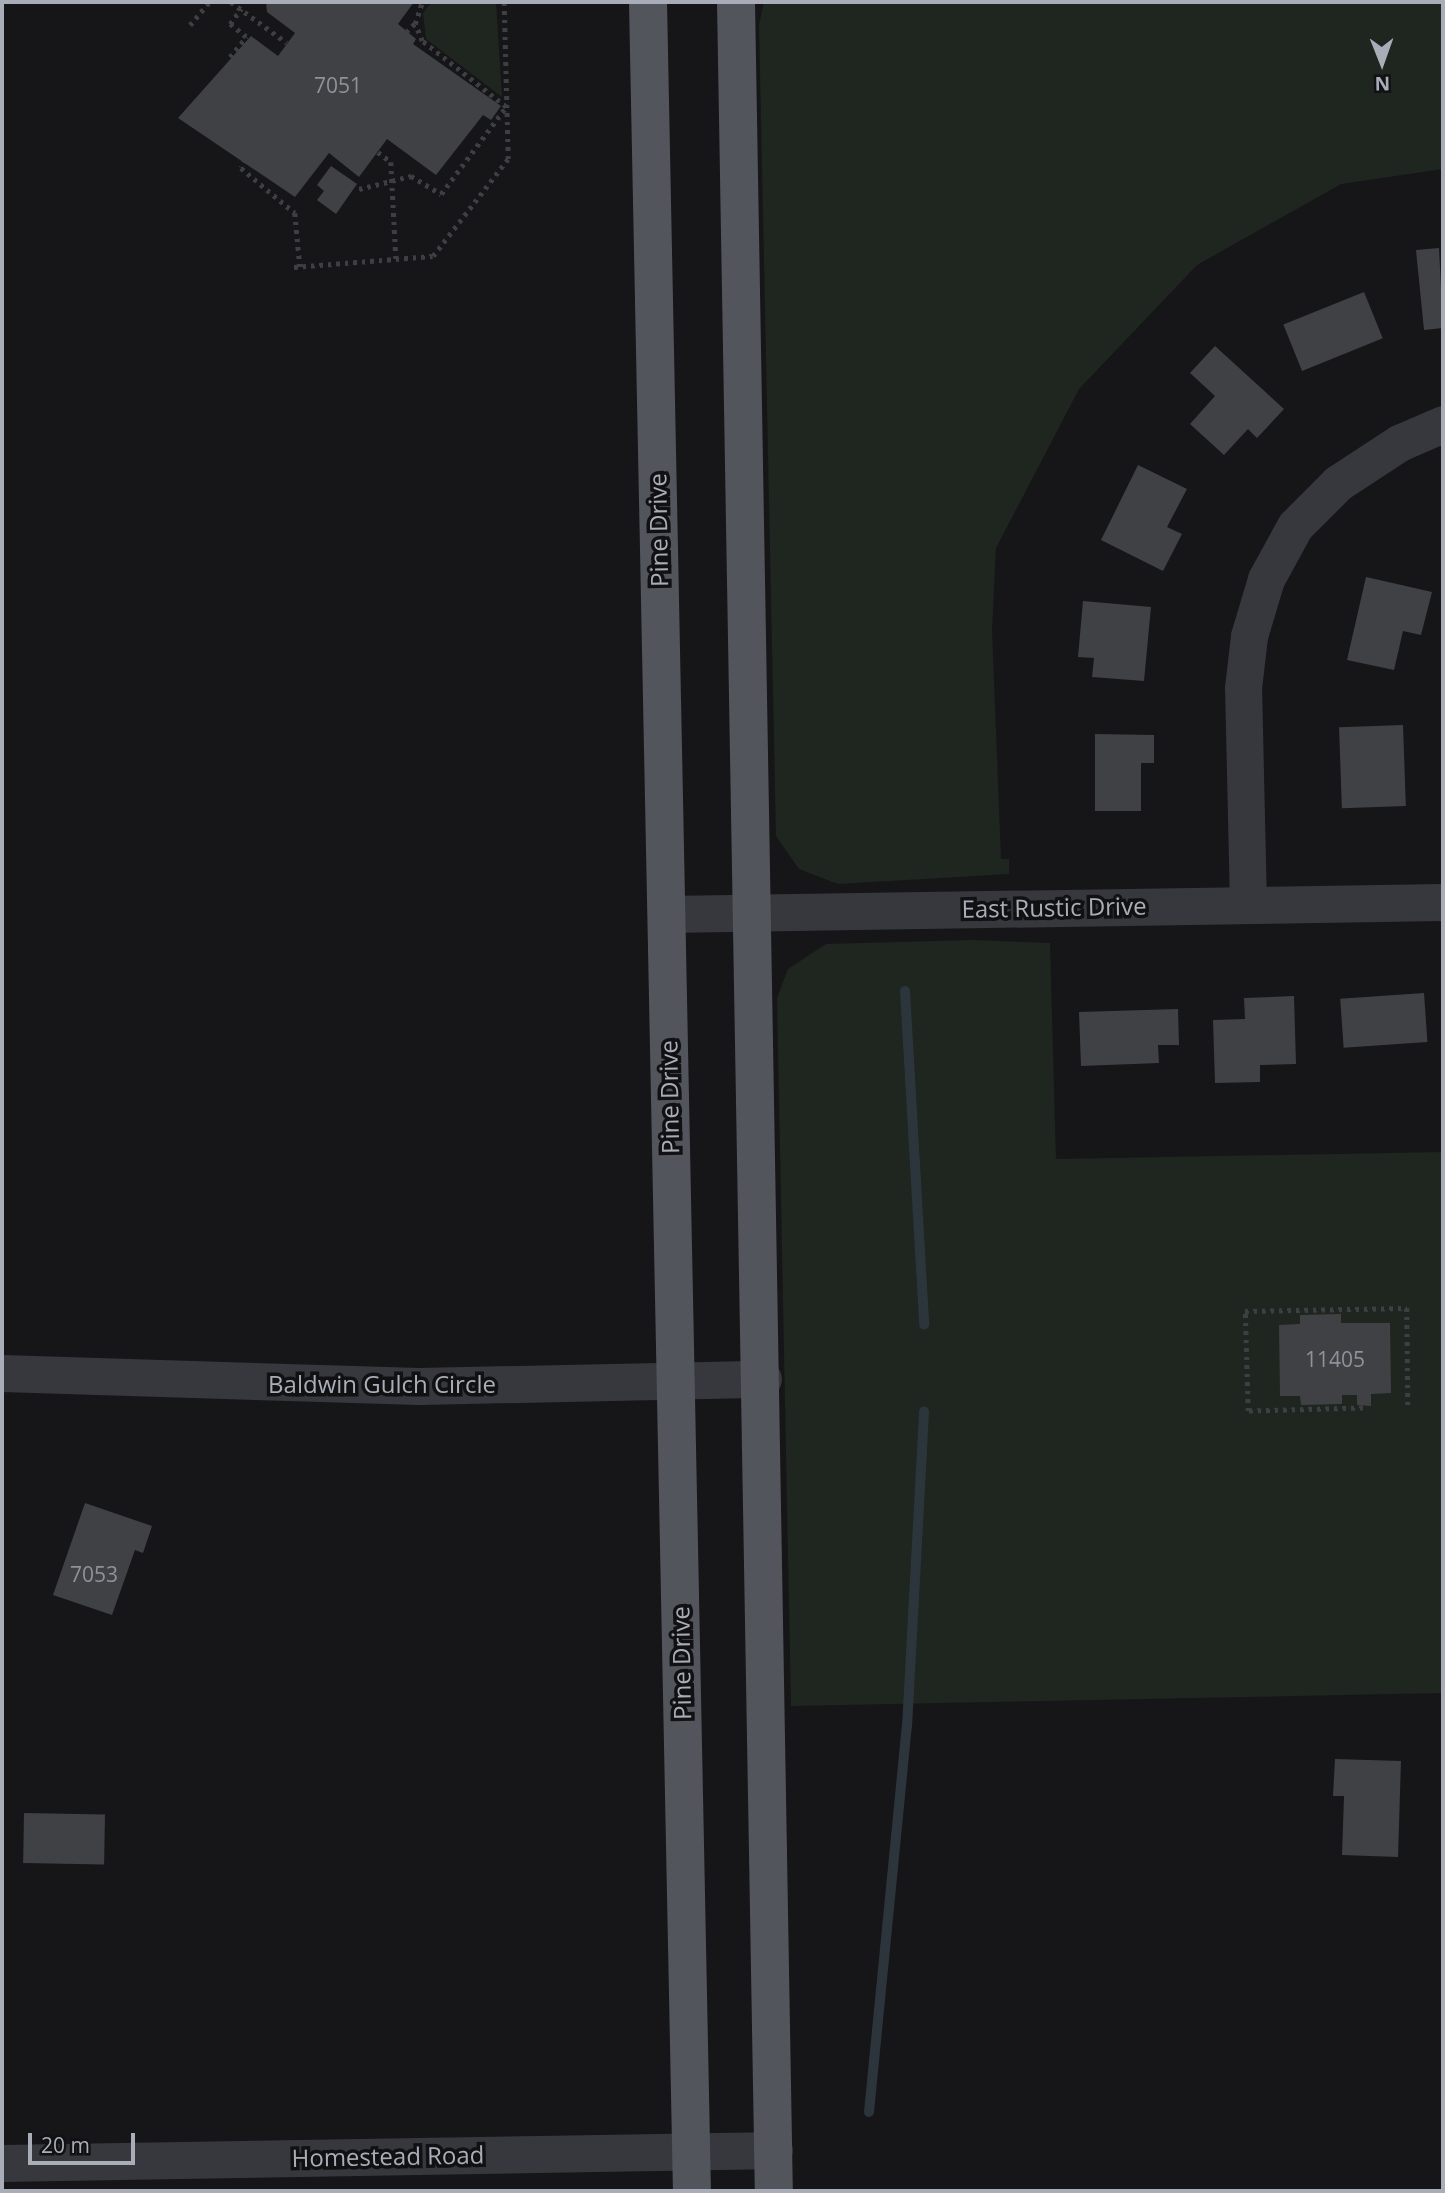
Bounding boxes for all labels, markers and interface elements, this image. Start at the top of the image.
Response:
north arrow [1347,28,1417,98]
text: N [1374,71,1390,97]
house number: 7051 [314,72,362,98]
street label: Pine Drive [643,473,673,587]
street label: East Rustic Drive [961,891,1147,923]
street label: Pine Drive [654,1040,684,1154]
house number: 11405 [1305,1346,1365,1372]
street label: Baldwin Gulch Circle [268,1370,496,1398]
house number: 7053 [70,1561,118,1587]
street label: Pine Drive [666,1606,696,1720]
scale bar [32,2120,138,2164]
text: 20 m [41,2131,90,2159]
street label: Homestead Road [291,2140,485,2172]

